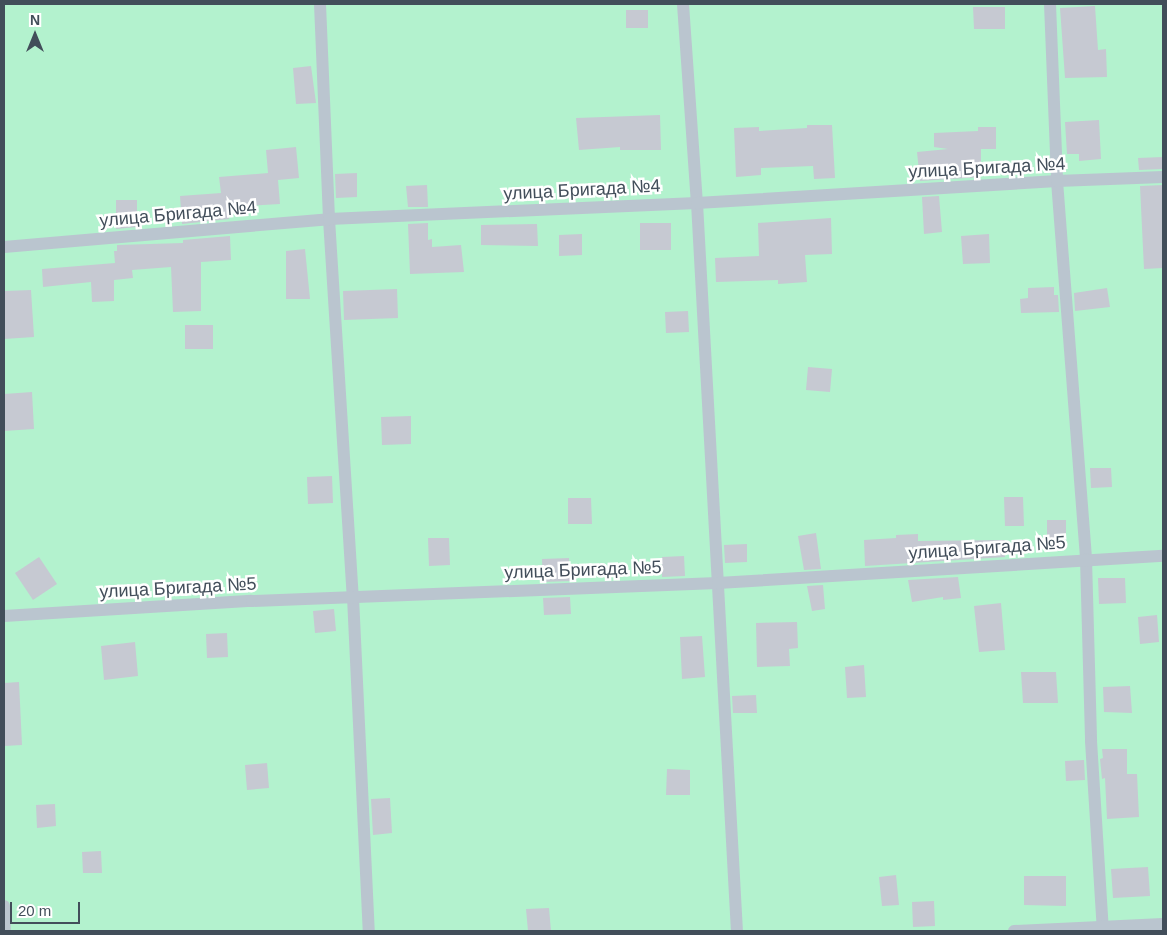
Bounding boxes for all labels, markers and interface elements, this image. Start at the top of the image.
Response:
north arrow [10,10,60,60]
text: N [30,12,40,28]
street label: улица Бригада №4 [908,153,1066,183]
street label: улица Бригада №4 [503,175,661,205]
street label: улица Бригада №4 [99,196,257,232]
street label: улица Бригада №5 [908,532,1066,564]
street label: улица Бригада №5 [504,556,662,584]
street label: улица Бригада №5 [99,573,257,603]
scale bar [12,892,82,924]
text: 20 m [18,902,51,919]

